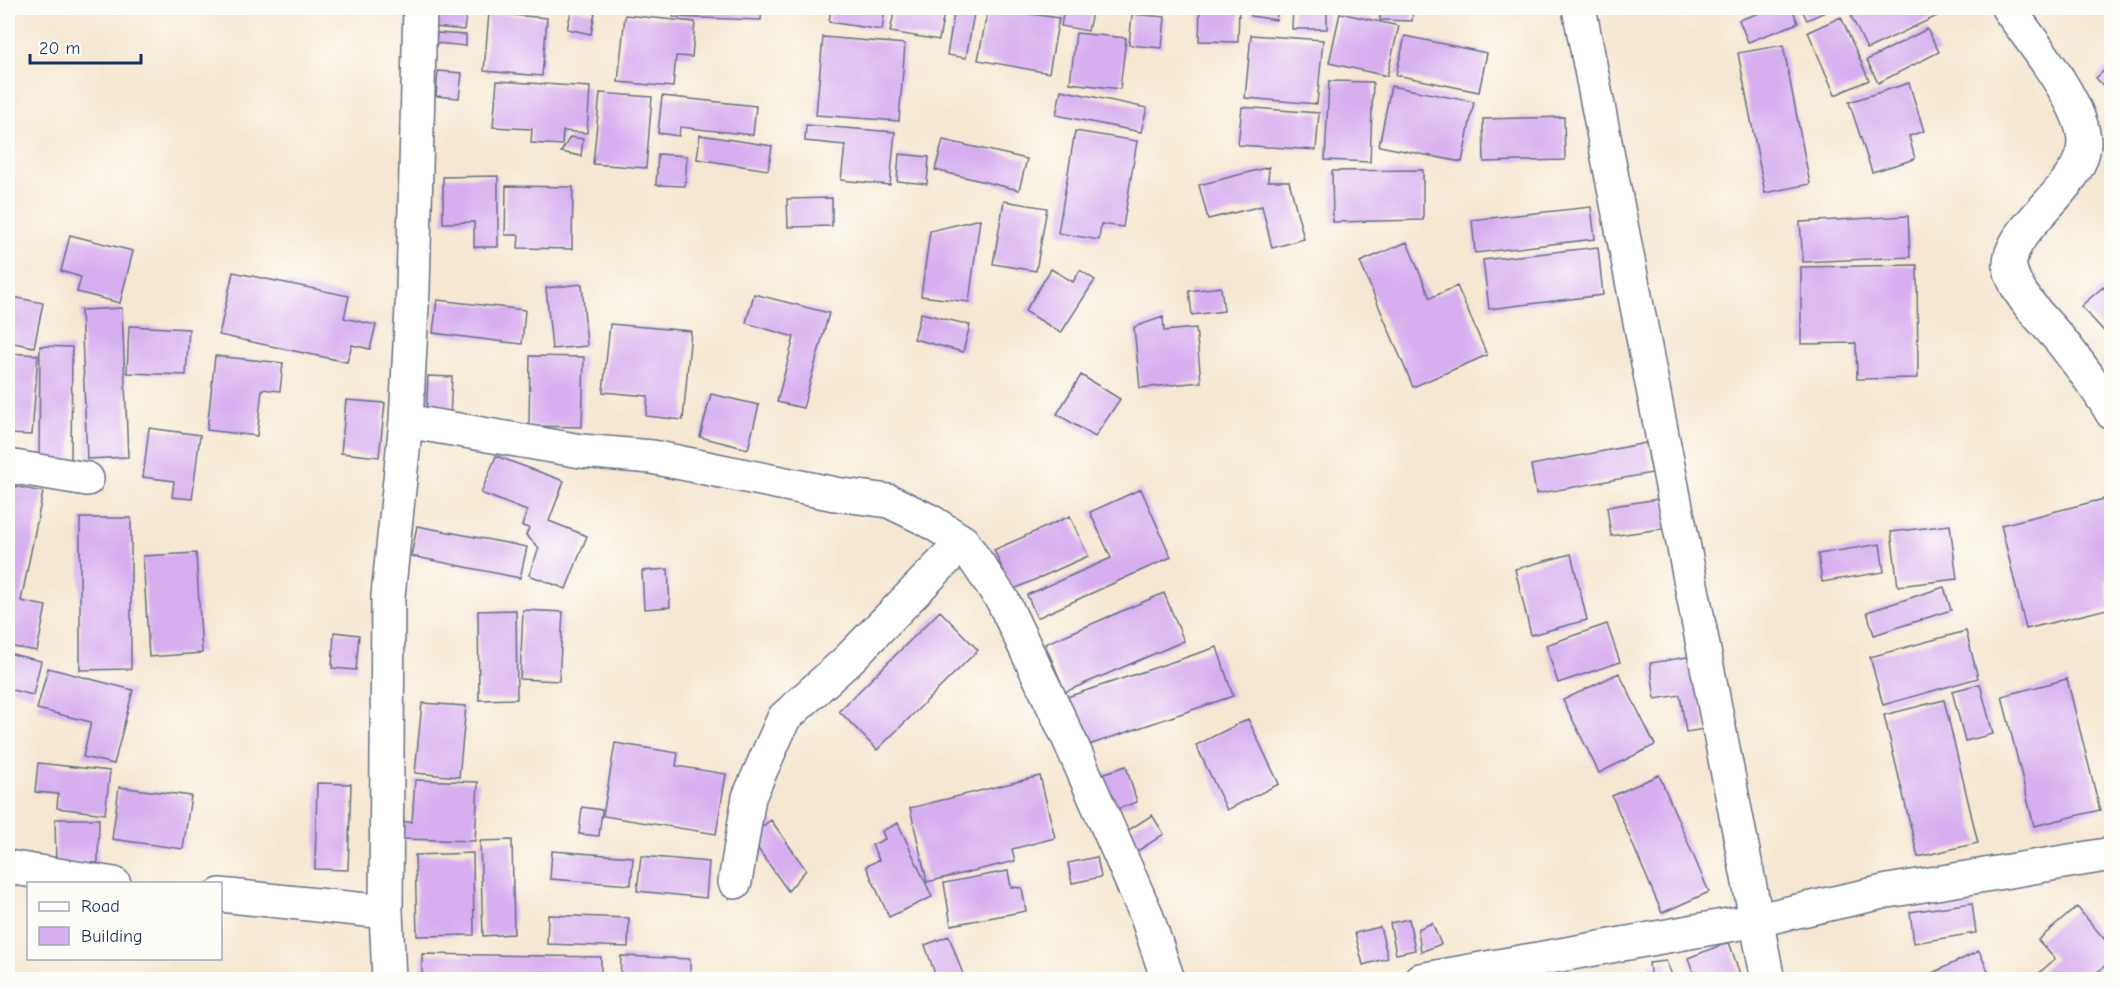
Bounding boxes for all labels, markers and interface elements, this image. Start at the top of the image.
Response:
scale bar [30,27,141,65]
text: 20 m [39,38,80,59]
legend [27,882,222,960]
text: Road [81,896,120,917]
text: Building [81,926,143,947]

